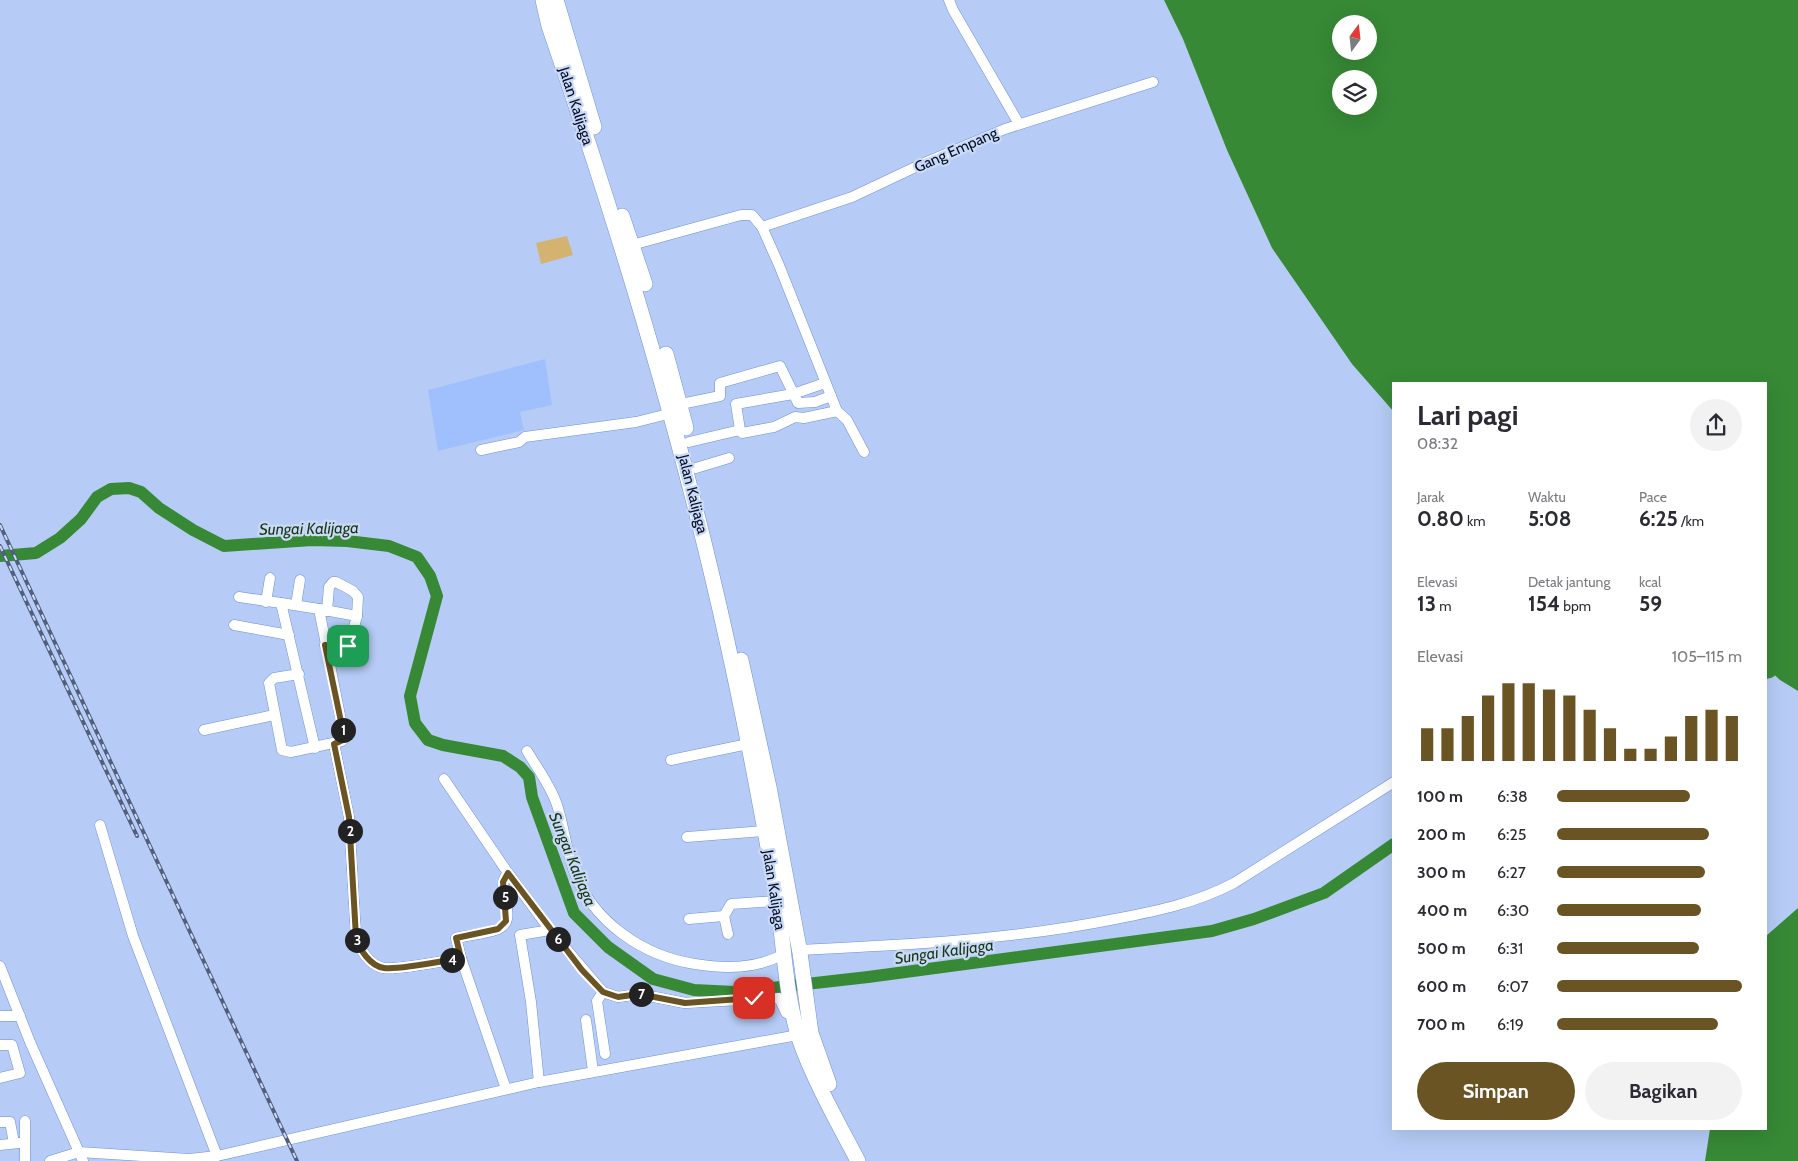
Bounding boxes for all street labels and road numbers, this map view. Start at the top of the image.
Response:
street label: Jalan Kalijaga [555,64,597,148]
street label: Gang Empang [912,123,1001,176]
street label: Jalan Kalijaga [674,452,712,536]
street label: Jalan Kalijaga [759,848,789,932]

